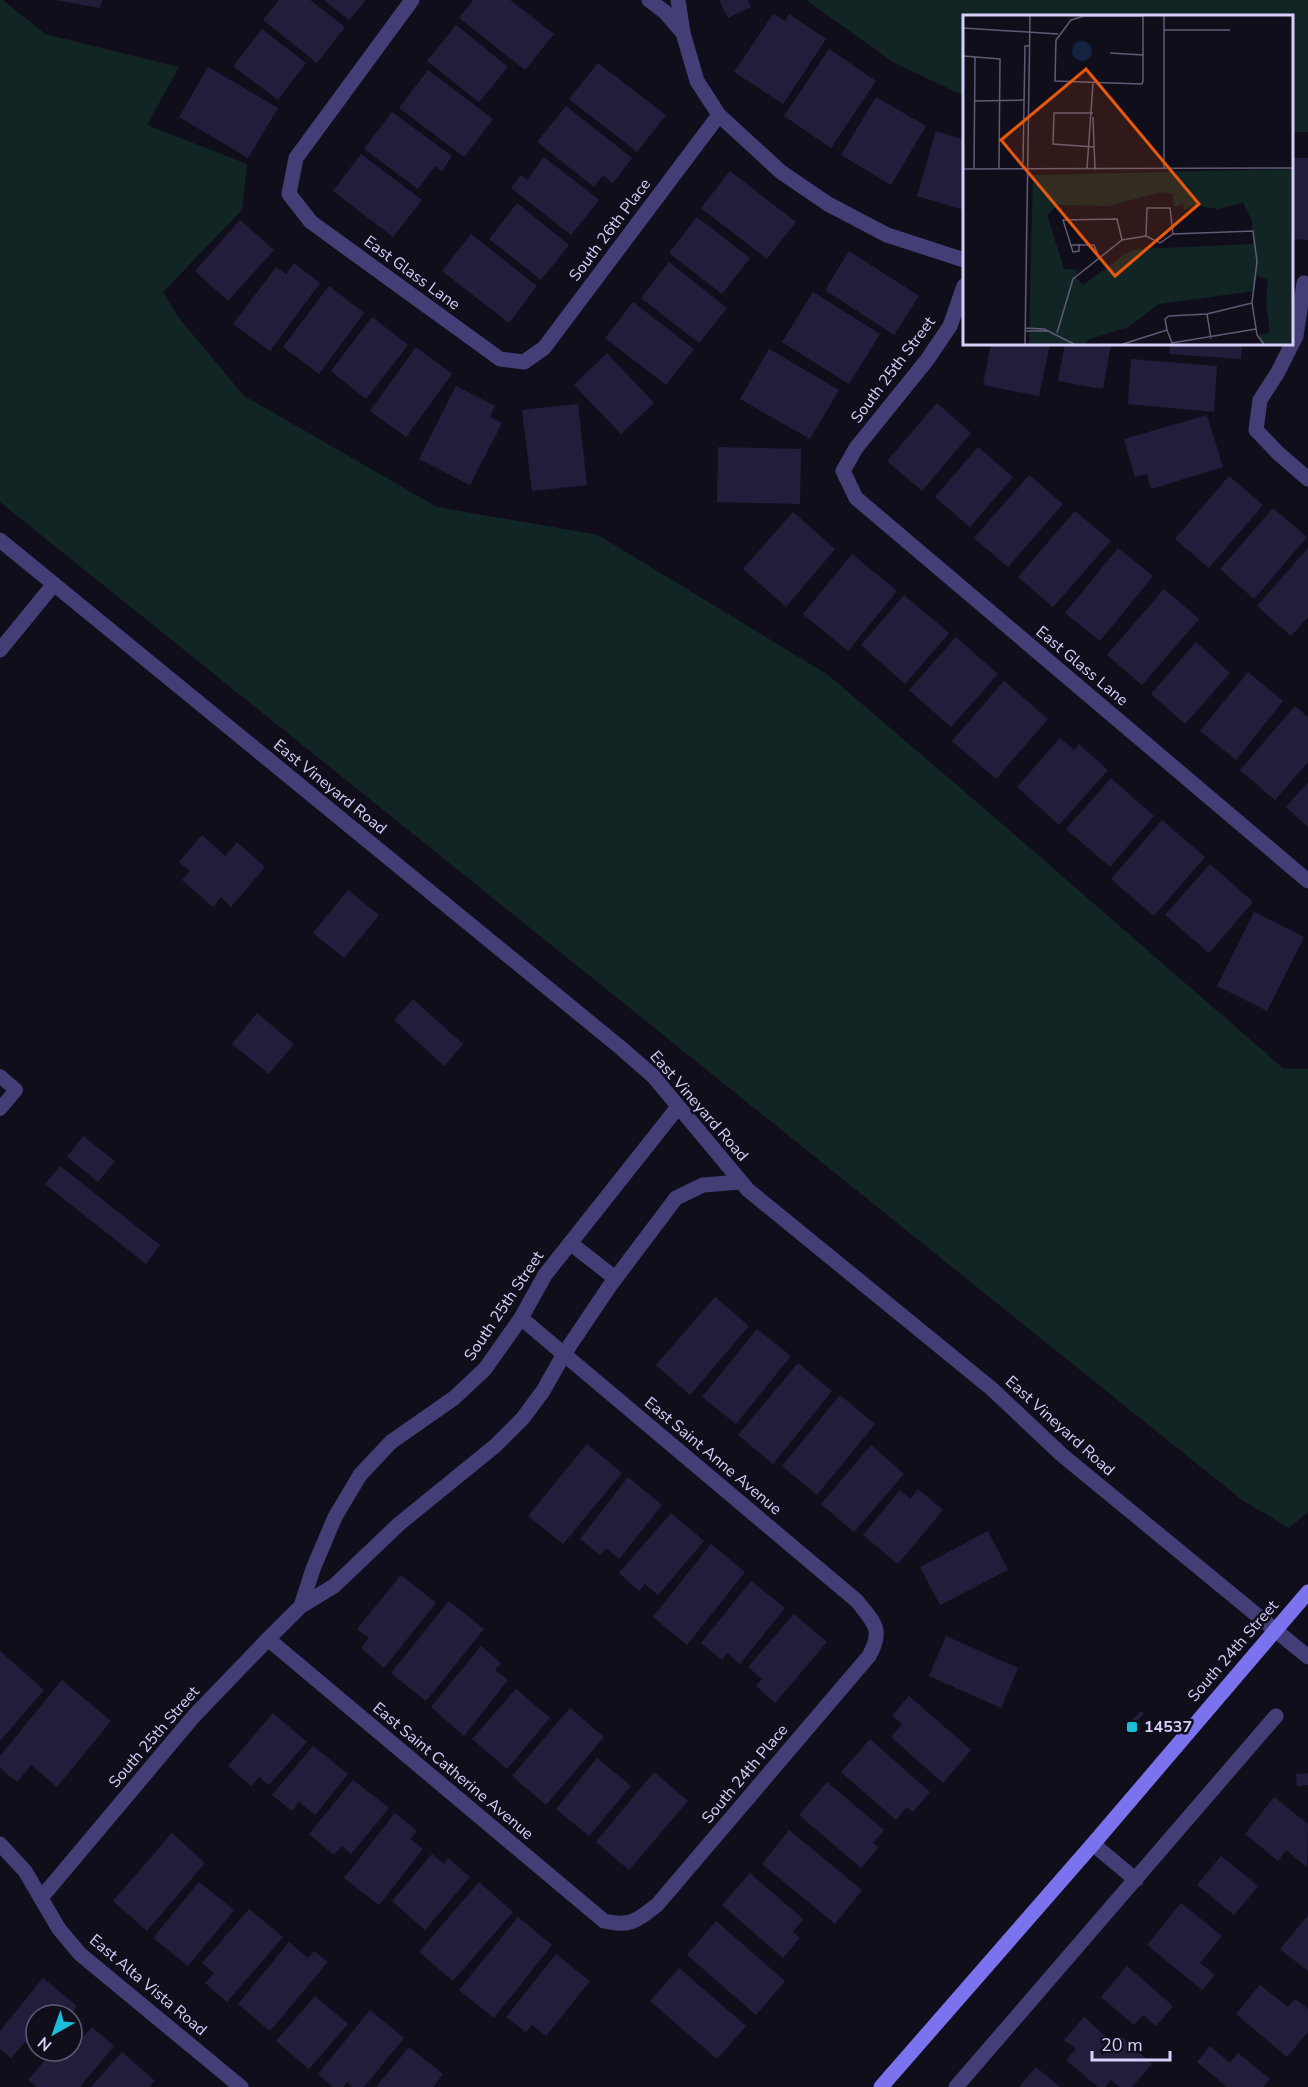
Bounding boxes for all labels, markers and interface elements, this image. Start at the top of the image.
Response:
inset map [963,15,1293,345]
street label: South 26th Place [564,174,656,286]
street label: East Glass Lane [359,231,465,315]
street label: South 25th Street [846,312,941,428]
street label: East Glass Lane [1031,621,1133,711]
street label: East Vineyard Road [269,734,391,840]
street label: East Vineyard Road [645,1046,753,1166]
street label: South 25th Street [459,1246,549,1365]
street label: East Vineyard Road [1001,1371,1119,1481]
street label: East Saint Anne Avenue [640,1392,786,1520]
street label: South 24th Street [1183,1595,1284,1707]
street label: South 25th Street [104,1681,205,1793]
street label: East Saint Catherine Avenue [368,1697,538,1845]
place label: 14537 [1144,1716,1192,1738]
street label: South 24th Place [697,1720,793,1828]
marker: 14537 [1125,1720,1139,1734]
street label: East Alta Vista Road [85,1929,211,2041]
north arrow [24,2003,84,2063]
scale bar [1092,2024,1170,2062]
text: N [33,2031,57,2056]
text: 20 m [1101,2033,1143,2057]

